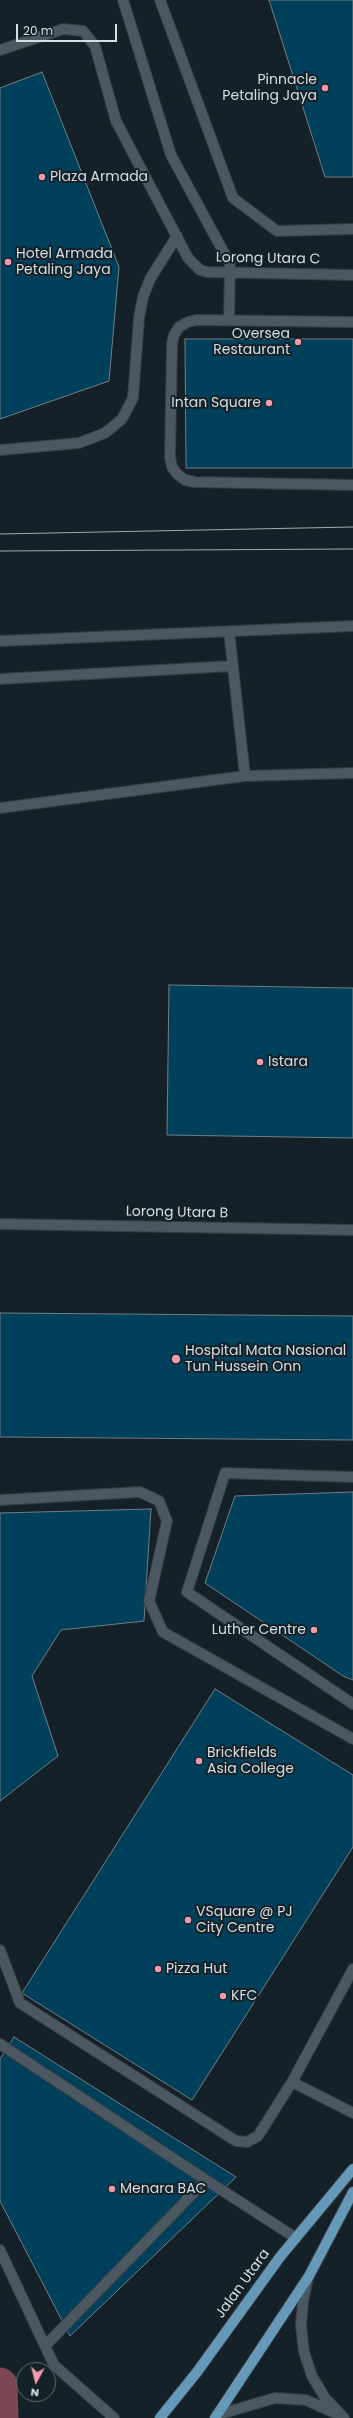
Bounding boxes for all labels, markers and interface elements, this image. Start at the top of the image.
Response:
scale bar [18,16,119,42]
text: 20 m [23,22,53,39]
place label: Pinnacle Petaling Jaya [222,72,317,104]
marker: Pinnacle Petaling Jaya [320,83,330,93]
place label: Plaza Armada [50,169,148,185]
marker: Plaza Armada [37,172,47,182]
place label: Hotel Armada Petaling Jaya [16,246,113,278]
street label: Lorong Utara C [216,250,320,268]
marker: Hotel Armada Petaling Jaya [3,257,13,267]
place label: Oversea Restaurant [213,326,290,358]
marker: Oversea Restaurant [293,337,303,347]
place label: Intan Square [171,395,261,411]
marker: Intan Square [264,398,274,408]
place label: Istara [268,1054,308,1070]
marker: Istara [255,1057,265,1067]
street label: Lorong Utara B [126,1204,228,1222]
place label: Hospital Mata Nasional Tun Hussein Onn [185,1343,346,1376]
marker: Hospital Mata Nasional Tun Hussein Onn [170,1353,182,1365]
place label: Luther Centre [212,1622,306,1638]
marker: Luther Centre [309,1625,319,1635]
place label: Brickfields Asia College [207,1745,294,1778]
marker: Brickfields Asia College [194,1756,204,1766]
place label: VSquare @ PJ City Centre [196,1904,293,1936]
marker: VSquare @ PJ City Centre [183,1915,193,1925]
place label: Pizza Hut [166,1961,227,1977]
marker: Pizza Hut [153,1964,163,1974]
place label: KFC [231,1988,257,2004]
marker: KFC [218,1991,228,2001]
place label: Menara BAC [120,2181,206,2197]
marker: Menara BAC [107,2184,117,2194]
street label: Jalan Utara [212,2246,274,2322]
north arrow [16,2362,56,2402]
text: N [30,2384,40,2401]

